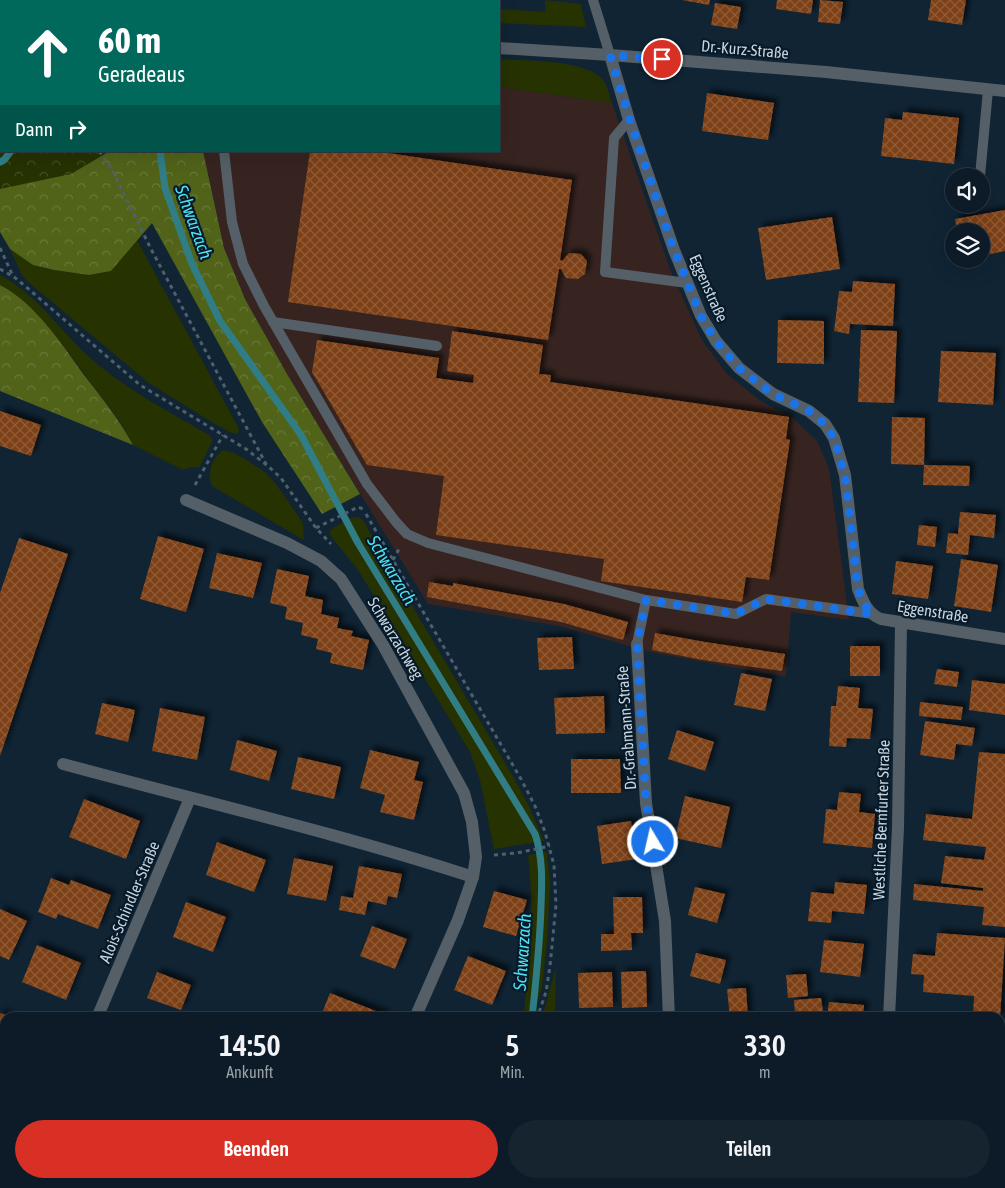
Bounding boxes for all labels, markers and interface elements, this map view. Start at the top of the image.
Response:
icon: ahead [15,20,80,85]
text: 60 m [98,20,161,60]
street label: Dr.-Kurz-Straße [701,36,789,62]
pin [641,38,683,80]
icon: arrive [648,45,676,73]
text: Geradeaus [98,61,185,87]
icon: right [63,115,91,143]
text: Dann [15,118,53,140]
map controls [945,168,990,268]
button: sound [945,168,990,213]
water label: Schwarzach [171,181,217,262]
button: layers [945,223,990,268]
street label: Eggenstraße [685,252,732,325]
water label: Schwarzach [363,531,421,609]
street label: Schwarzachweg [364,594,428,683]
street label: Eggenstraße [896,596,970,626]
street label: Dr.-Grabmann-Straße [613,665,639,791]
street label: Westliche Bernfurter Straße [869,740,893,900]
position arrow [626,815,678,867]
street label: Alois-Schindler-Straße [95,839,163,965]
water label: Schwarzach [509,912,535,992]
text: 14:50 [219,1028,281,1062]
text: 5 [505,1028,519,1062]
text: 330 [744,1028,786,1062]
text: Ankunft [226,1063,273,1081]
text: Min. [500,1063,525,1081]
text: m [759,1063,771,1081]
button: Beenden [15,1120,498,1178]
button: Teilen [508,1120,990,1178]

